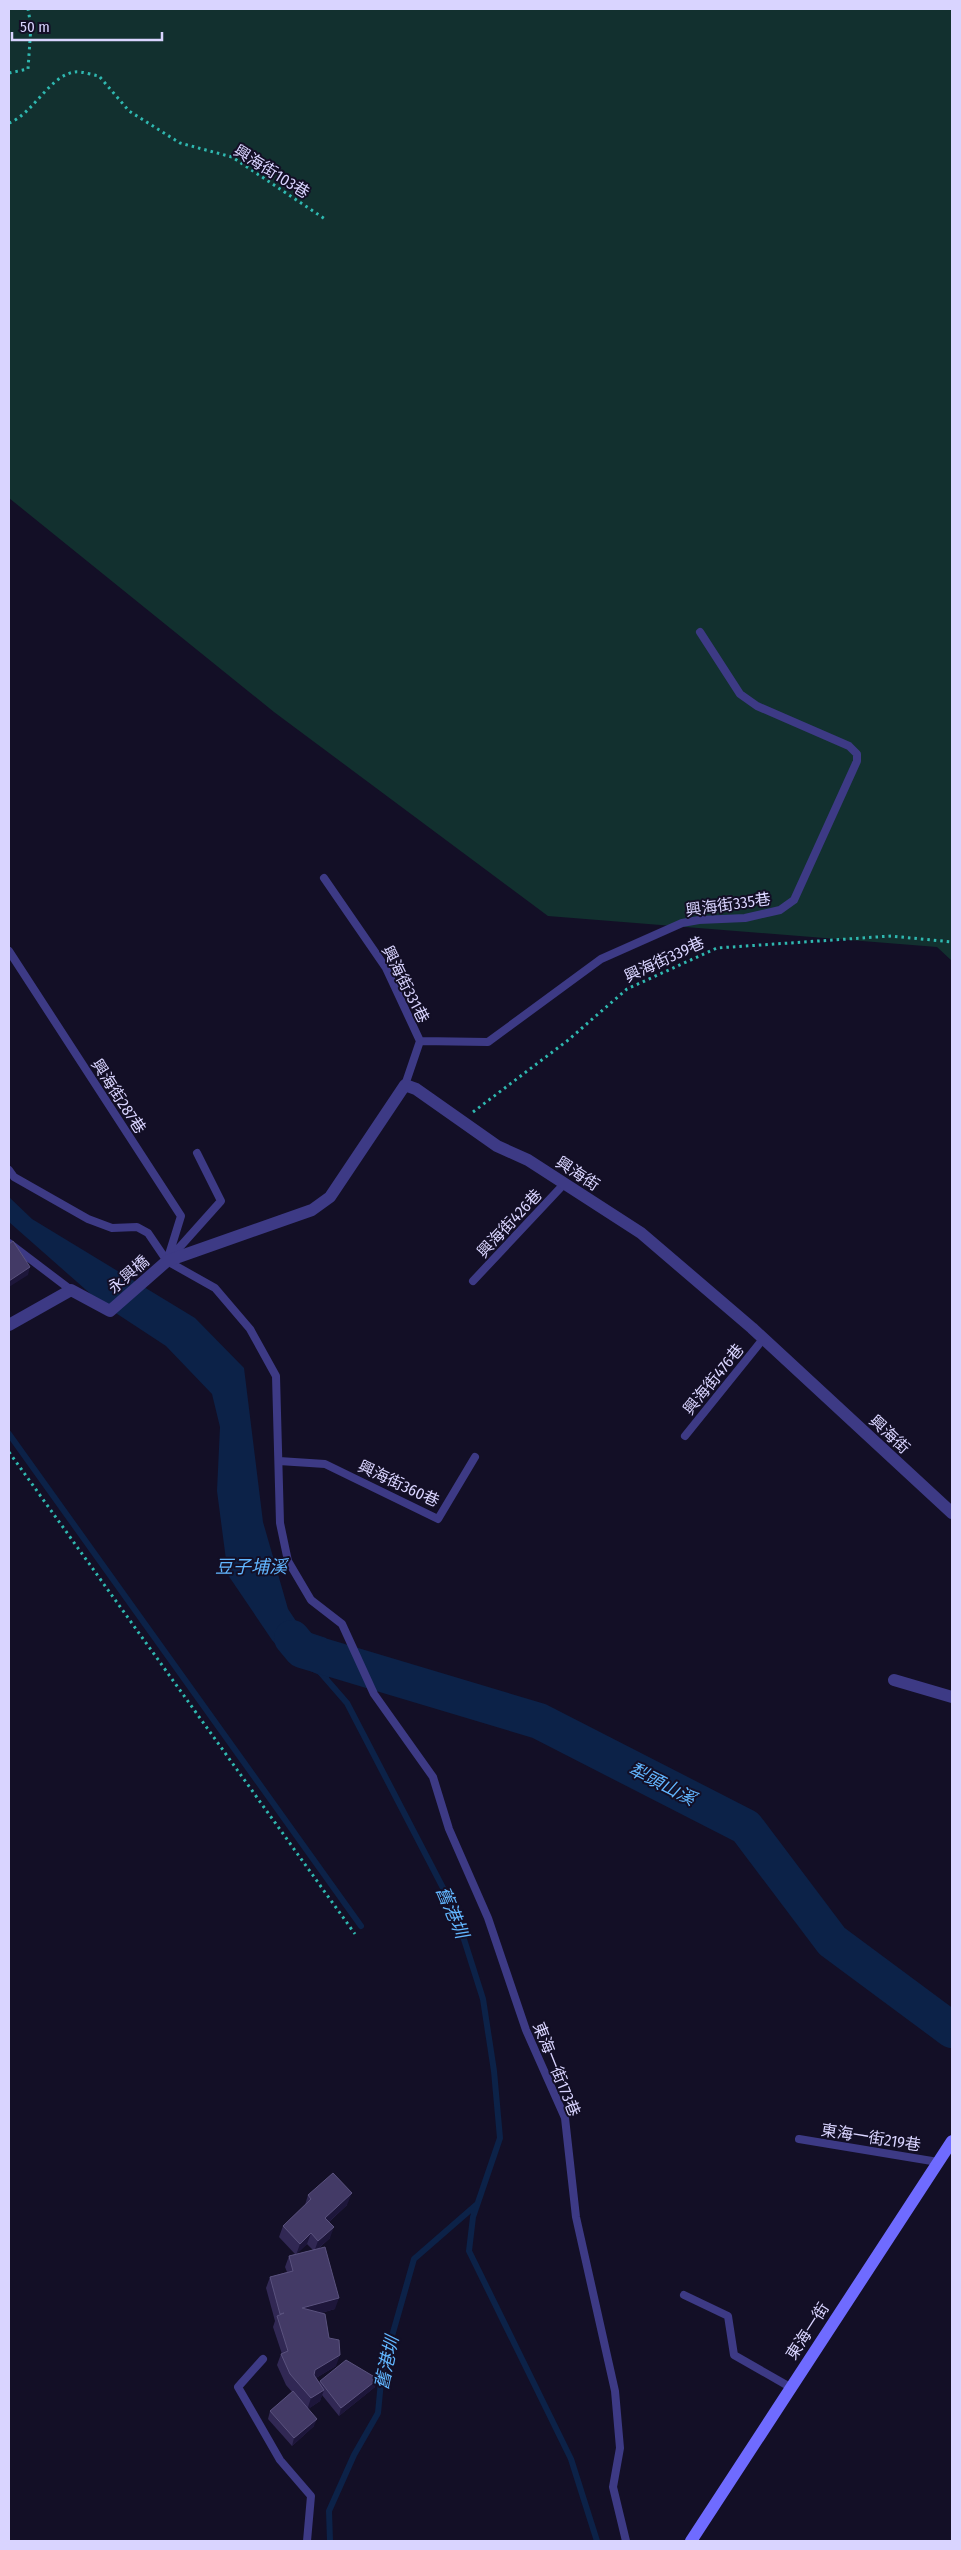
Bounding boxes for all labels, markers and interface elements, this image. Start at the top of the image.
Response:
scale bar [12,10,162,42]
text: 50 m [20,18,50,36]
street label: 興海街103巷 [230,141,313,202]
street label: 興海街335巷 [684,889,772,920]
street label: 興海街339巷 [621,933,707,986]
street label: 興海街331巷 [378,942,433,1026]
street label: 興海街287巷 [87,1055,150,1137]
street label: 興海街 [552,1152,603,1194]
street label: 興海街426巷 [473,1185,546,1261]
street label: 永興橋 [104,1251,153,1297]
street label: 興海街476巷 [679,1340,748,1419]
street label: 興海街 [866,1411,914,1458]
street label: 興海街360巷 [355,1456,442,1511]
water label: 豆子埔溪 [215,1556,290,1578]
water label: 犁頭山溪 [625,1758,702,1812]
water label: 舊港圳 [431,1883,474,1944]
street label: 東海一街173巷 [529,2019,584,2119]
street label: 東海一街219巷 [820,2120,922,2155]
street label: 東海一街 [782,2299,833,2363]
water label: 舊港圳 [371,2331,404,2392]

